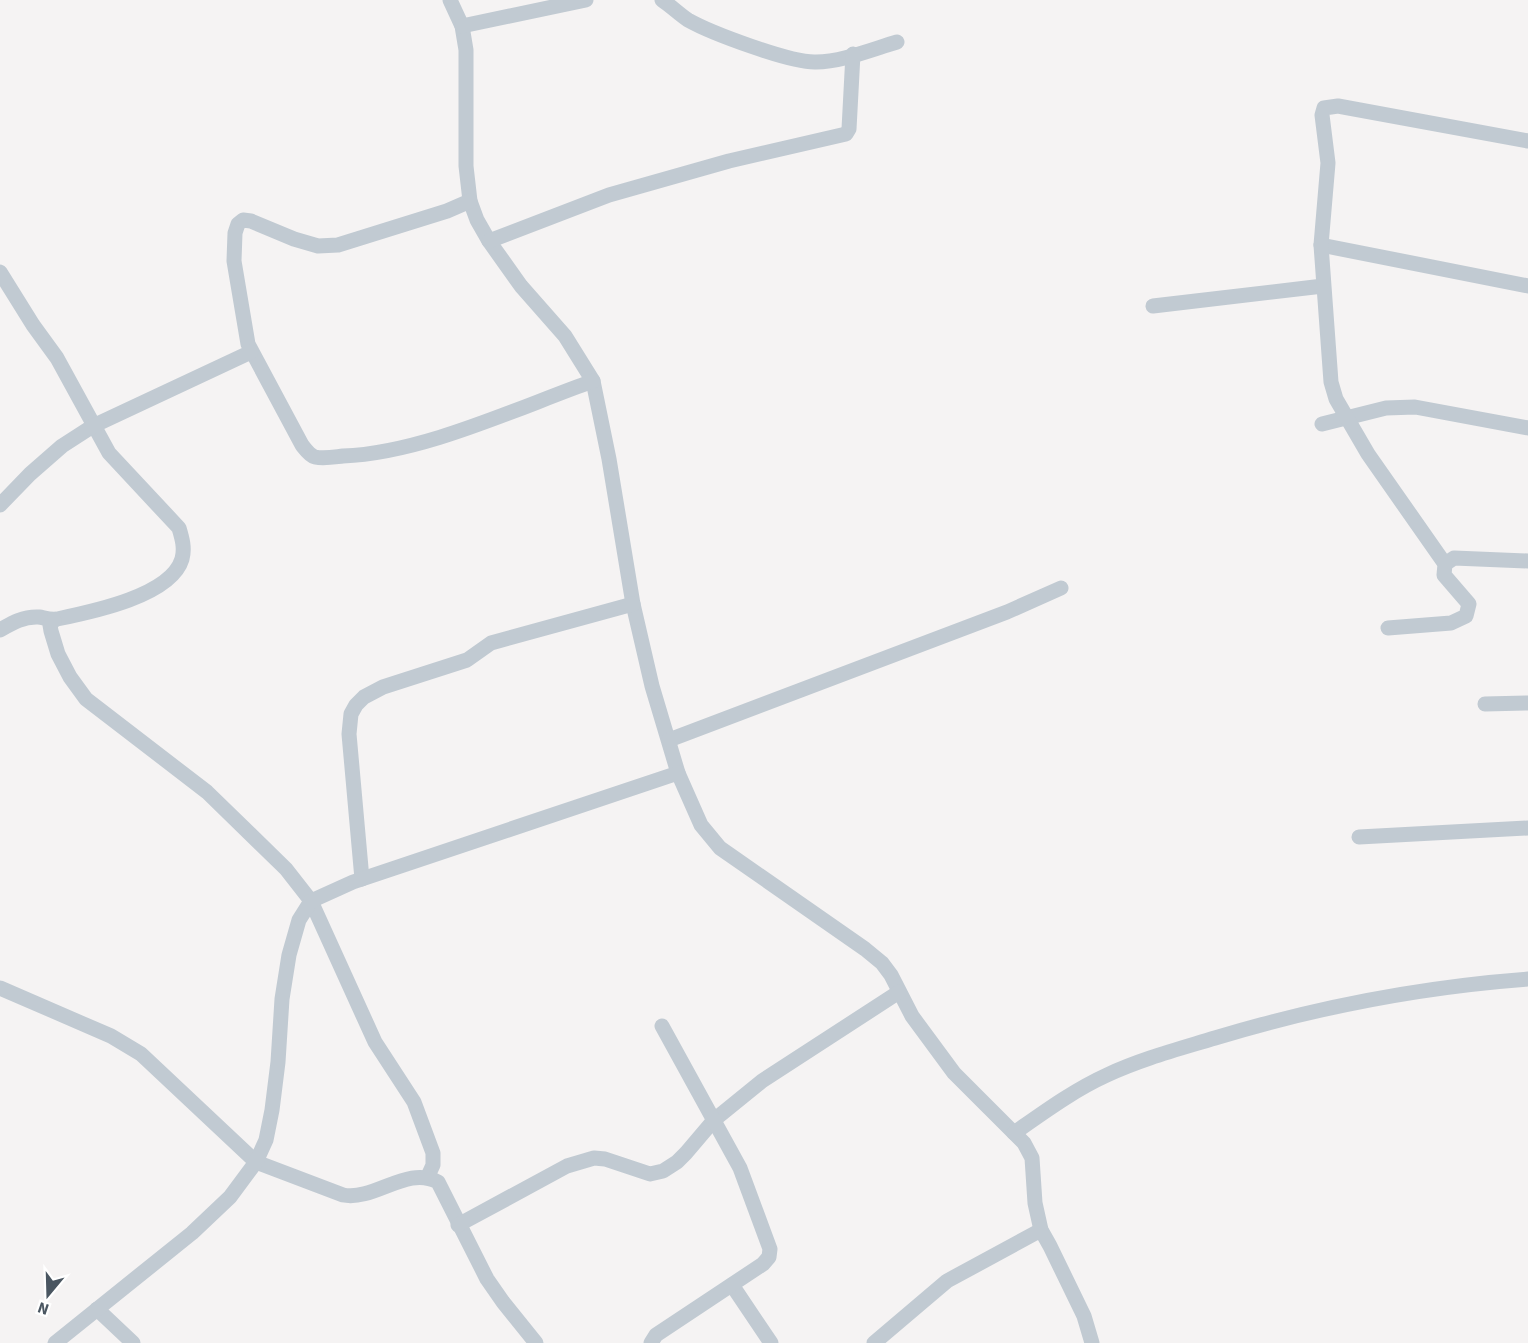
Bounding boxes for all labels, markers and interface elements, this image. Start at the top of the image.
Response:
north arrow [18,1265,78,1325]
text: N [35,1296,52,1320]

